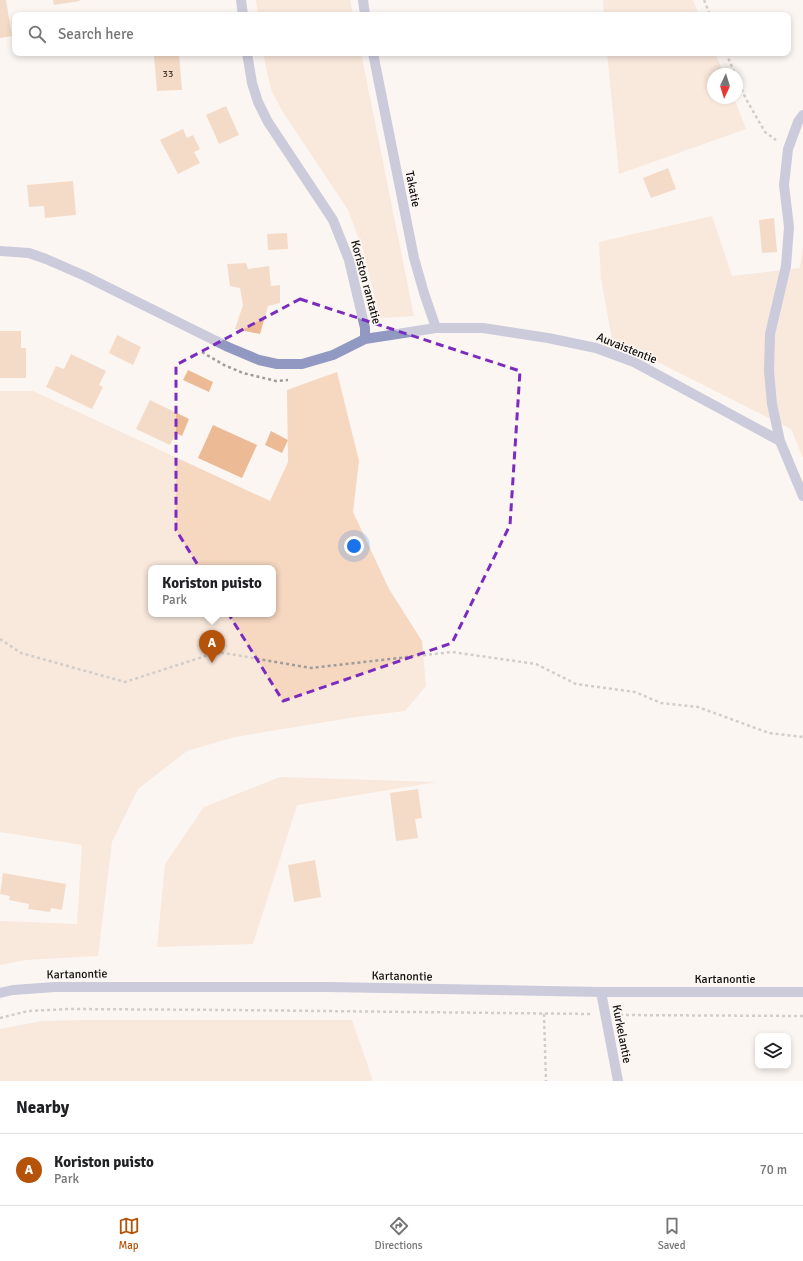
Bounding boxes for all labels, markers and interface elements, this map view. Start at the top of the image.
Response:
search box [12,12,791,56]
icon: search [26,23,48,45]
text: Search here [58,25,134,43]
house number: 33 [163,68,173,80]
north arrow [707,68,743,104]
street label: Takatie [402,170,423,209]
street label: Koriston rantatie [347,238,384,326]
street label: Auvaistentie [594,330,659,367]
your location [344,536,364,556]
popup [148,565,276,617]
text: Koriston puisto [162,574,262,592]
text: Park [162,592,187,608]
pin: A [199,630,225,663]
street label: Kartanontie [46,966,108,983]
street label: Kartanontie [371,968,433,985]
street label: Kartanontie [694,972,756,987]
street label: Kurkelantie [608,1003,635,1065]
map controls [755,1033,791,1069]
button: layers [755,1033,791,1069]
text: Nearby [16,1097,69,1118]
text: Koriston puisto [54,1153,154,1171]
text: A [25,1162,33,1178]
text: 70 m [760,1162,787,1178]
text: Park [54,1171,79,1187]
tab: Map [118,1215,140,1252]
tab: Directions [375,1215,423,1252]
tab: Saved [658,1215,685,1252]

